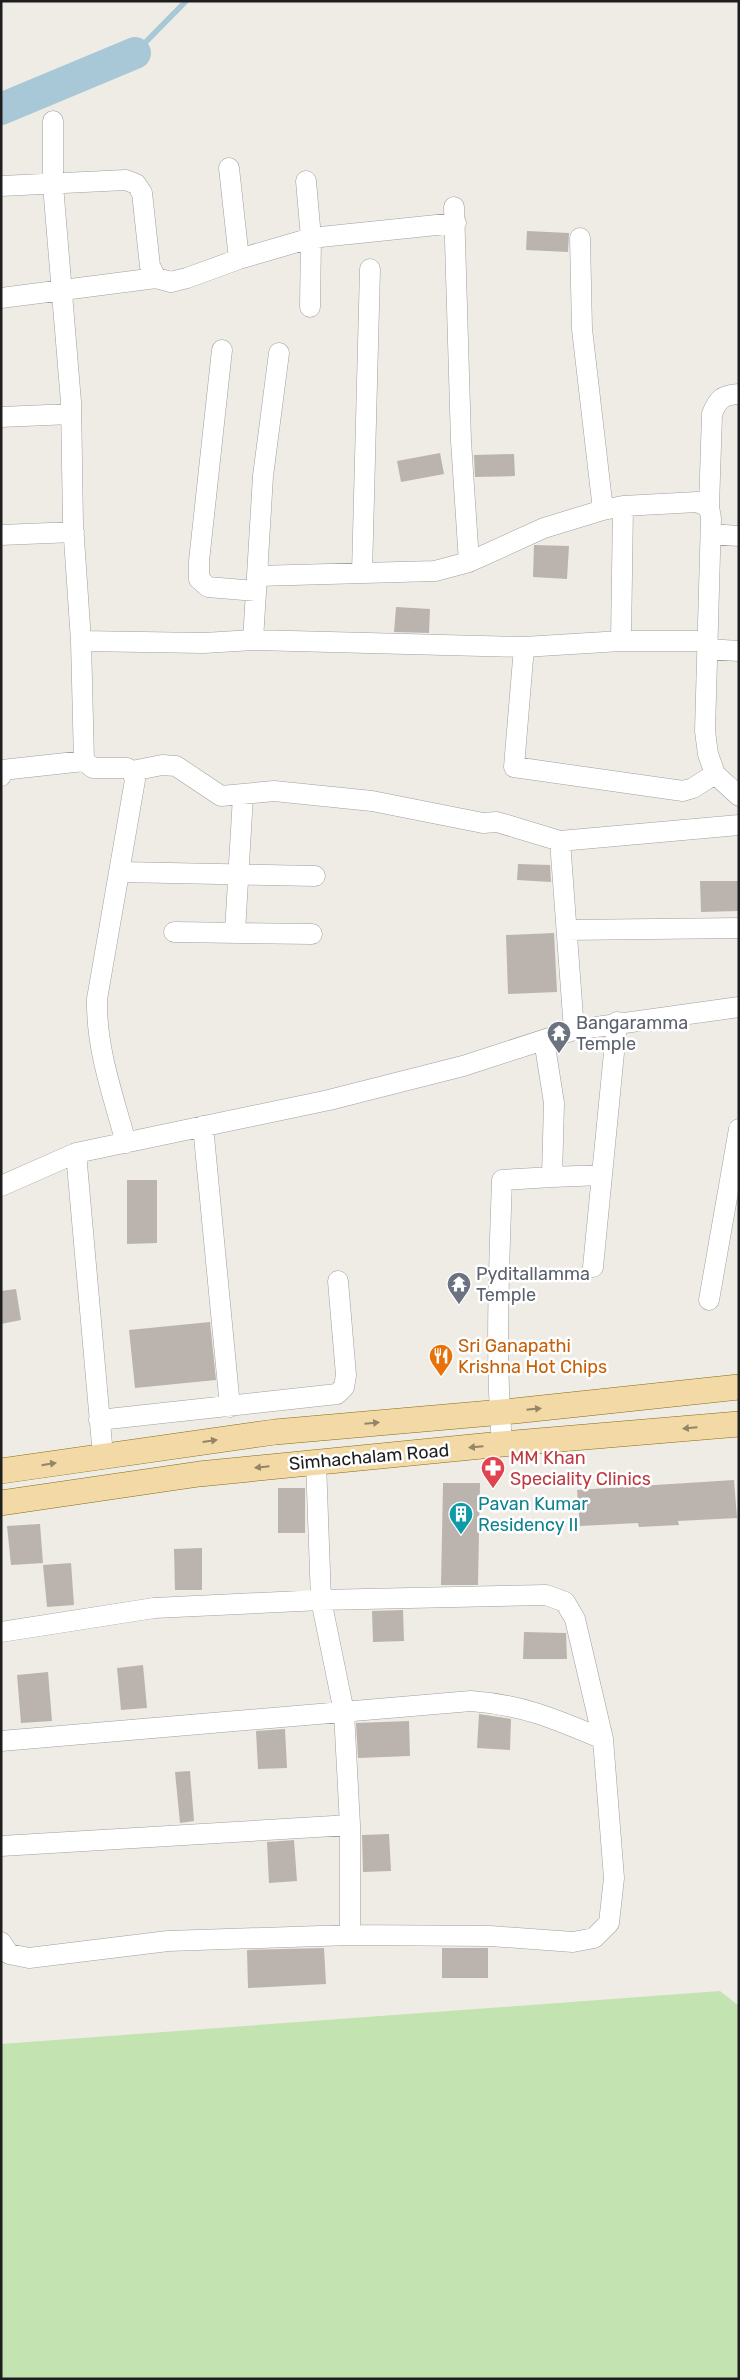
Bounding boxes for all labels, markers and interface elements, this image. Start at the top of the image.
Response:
place label: Bangaramma Temple [576,1012,688,1055]
temple icon: Bangaramma Temple [546,1020,572,1054]
place label: Pyditallamma Temple [476,1263,590,1306]
temple icon: Pyditallamma Temple [446,1271,472,1305]
place label: Sri Ganapathi Krishna Hot Chips [458,1335,607,1378]
restaurant icon: Sri Ganapathi Krishna Hot Chips [428,1343,454,1377]
one-way arrow [526,1405,542,1413]
one-way arrow [364,1419,380,1427]
one-way arrow [682,1425,698,1433]
one-way arrow [203,1437,219,1445]
street label: Simhachalam Road [288,1439,450,1475]
one-way arrow [468,1443,484,1451]
place label: MM Khan Speciality Clinics [510,1447,651,1490]
pharmacy icon: MM Khan Speciality Clinics [480,1455,506,1489]
one-way arrow [42,1459,58,1467]
one-way arrow [254,1463,270,1471]
place label: Pavan Kumar Residency II [478,1493,588,1536]
building icon: Pavan Kumar Residency II [448,1501,474,1535]

